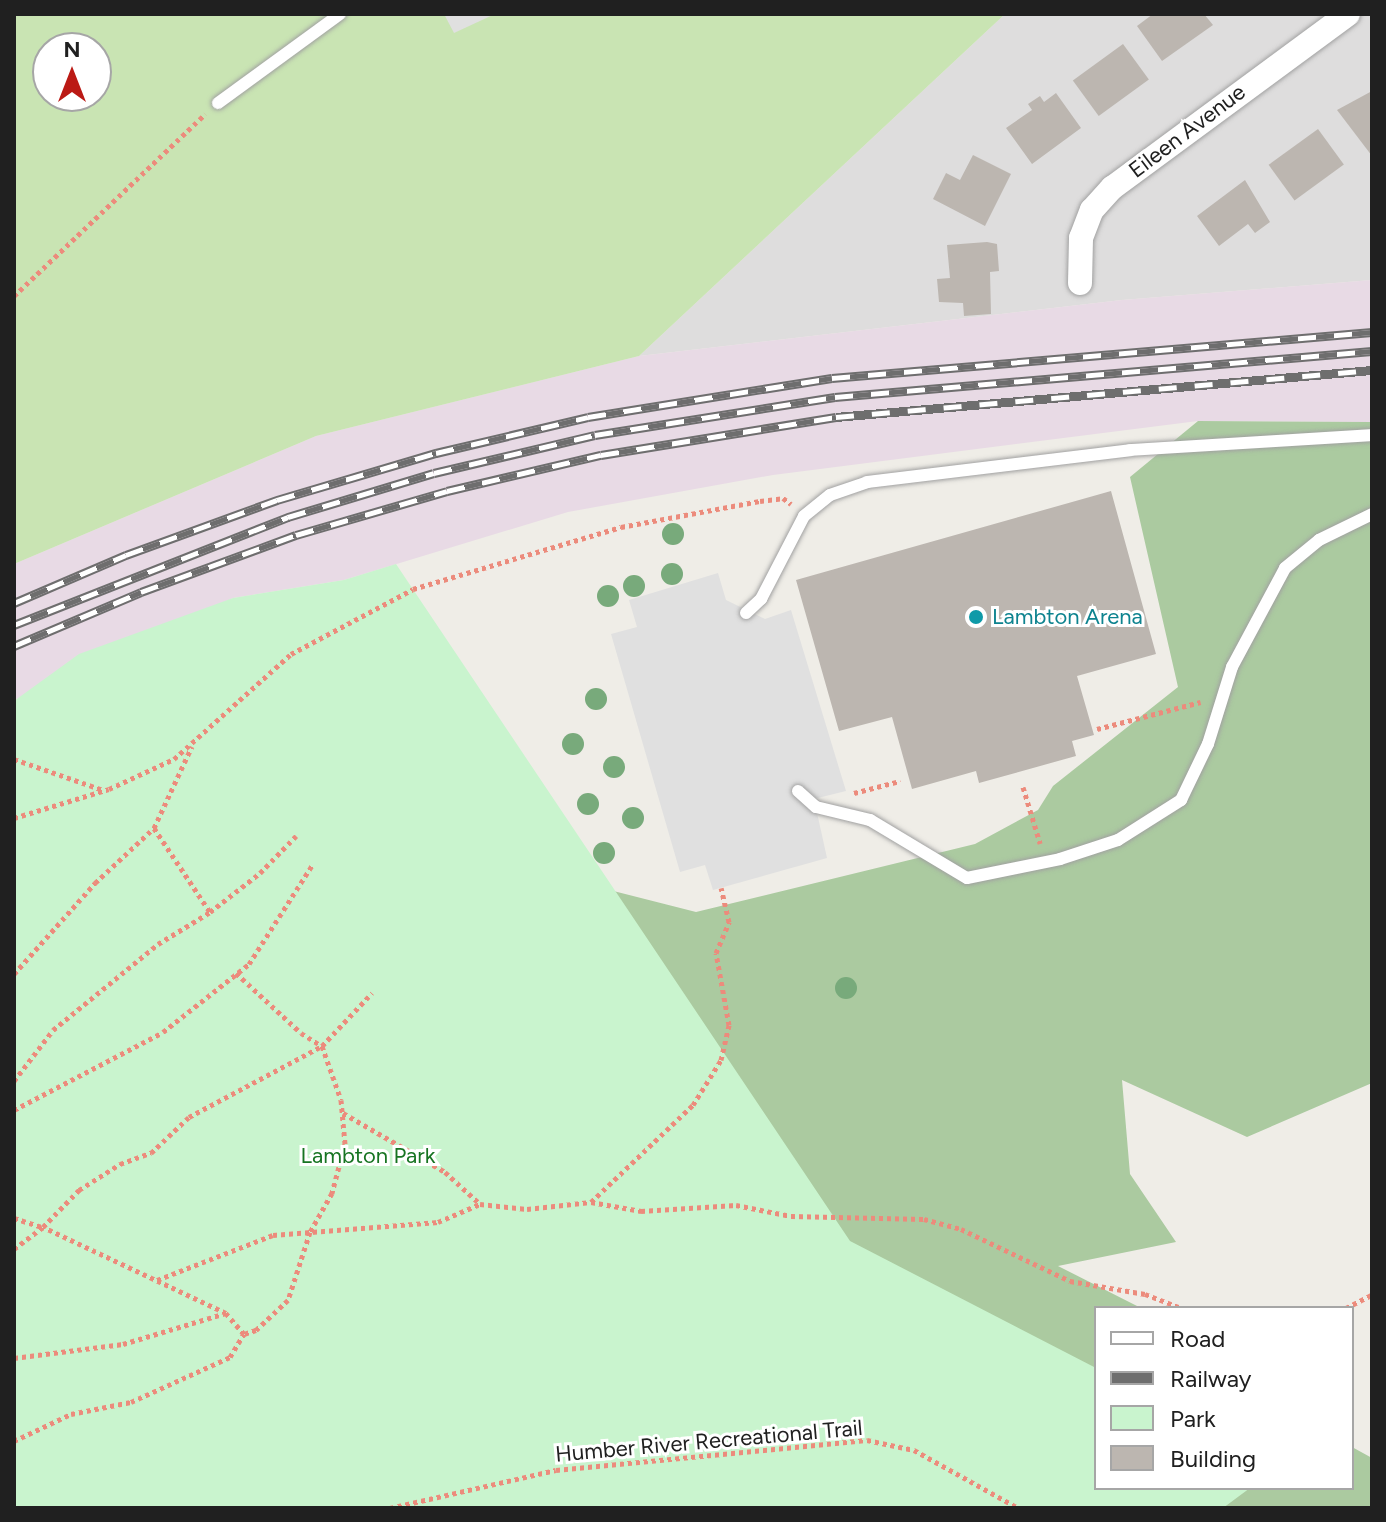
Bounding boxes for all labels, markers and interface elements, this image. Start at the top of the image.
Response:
north arrow [32,32,112,112]
text: N [63,36,81,63]
street label: Eileen Avenue [1124,79,1250,183]
place label: Lambton Arena [992,604,1143,630]
marker: Lambton Arena [967,608,985,626]
park label: Lambton Park [301,1143,435,1169]
legend [1094,1306,1354,1490]
text: Road [1170,1324,1225,1353]
text: Railway [1170,1364,1251,1393]
text: Park [1170,1404,1216,1433]
street label: Humber River Recreational Trail [554,1414,864,1468]
text: Building [1170,1444,1256,1473]

